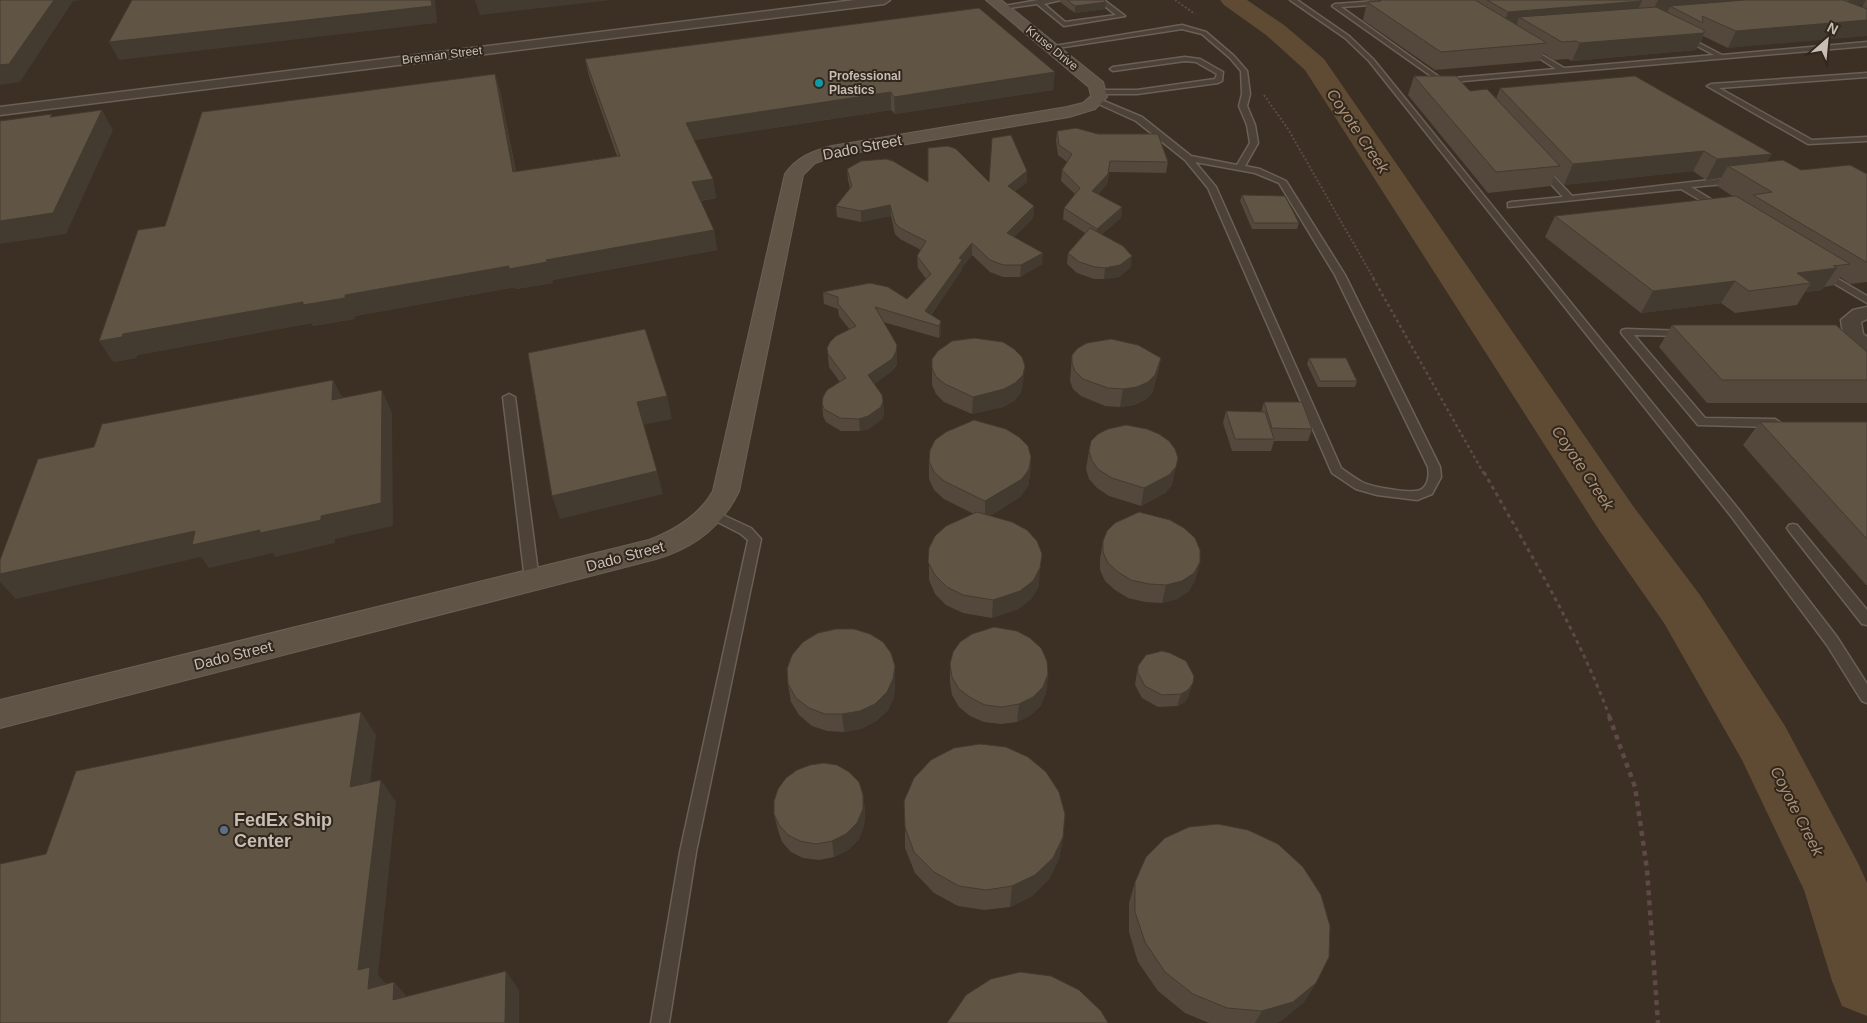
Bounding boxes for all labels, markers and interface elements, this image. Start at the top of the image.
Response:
north arrow [1802,15,1852,65]
text: N [1825,19,1841,38]
street label: Kruse Drive [1023,23,1081,73]
street label: Brennan Street [401,43,484,67]
place label: Professional Plastics [829,69,901,97]
marker: Professional Plastics [813,77,825,89]
water label: Coyote Creek [1324,86,1393,177]
street label: Dado Street [821,131,904,163]
water label: Coyote Creek [1549,423,1618,514]
street label: Dado Street [584,537,667,575]
street label: Dado Street [192,637,275,673]
water label: Coyote Creek [1767,764,1827,859]
place label: FedEx Ship Center [234,810,332,851]
marker: FedEx Ship Center [218,824,230,836]

